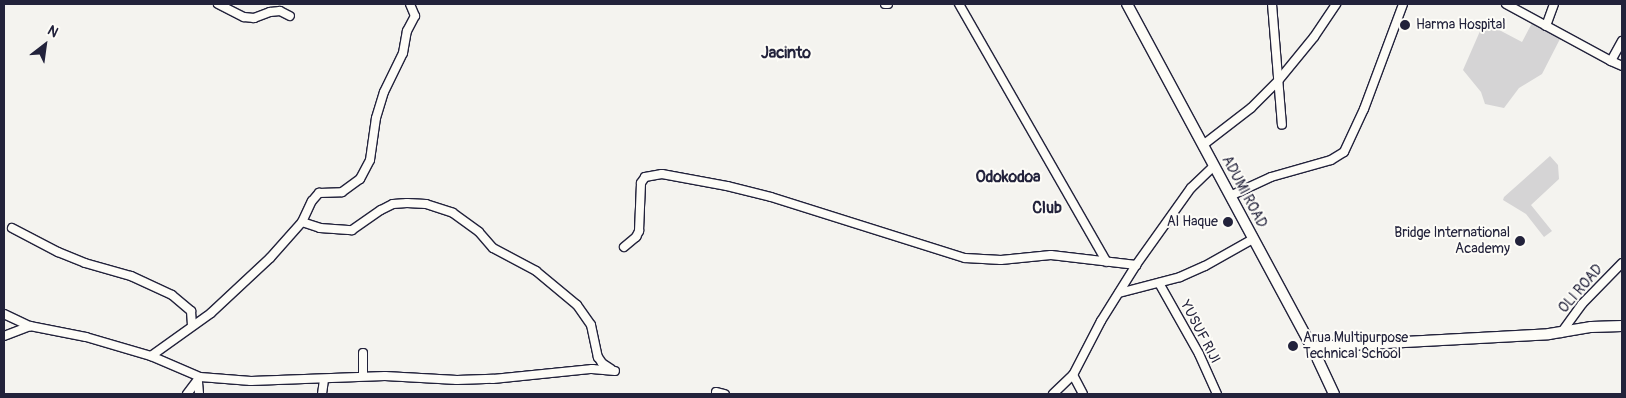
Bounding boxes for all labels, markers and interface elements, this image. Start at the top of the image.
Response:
place label: Harma Hospital [1416,17,1506,33]
marker: Harma Hospital [1398,18,1412,32]
north arrow [20,20,70,70]
text: N [44,22,61,41]
district label: Jacinto [761,43,811,63]
street label: ADUMI ROAD [1218,153,1270,231]
district label: Odokodoa [975,167,1041,187]
district label: Club [1032,198,1062,218]
place label: Al Haque [1167,214,1218,230]
marker: Al Haque [1222,216,1234,228]
place label: Bridge International Academy [1394,225,1510,258]
marker: Bridge International Academy [1514,235,1526,247]
street label: OLI ROAD [1555,261,1607,317]
street label: YUSUF RIJI [1176,298,1224,366]
place label: Arua Multipurpose Technical School [1303,330,1408,362]
marker: Arua Multipurpose Technical School [1287,340,1299,352]

